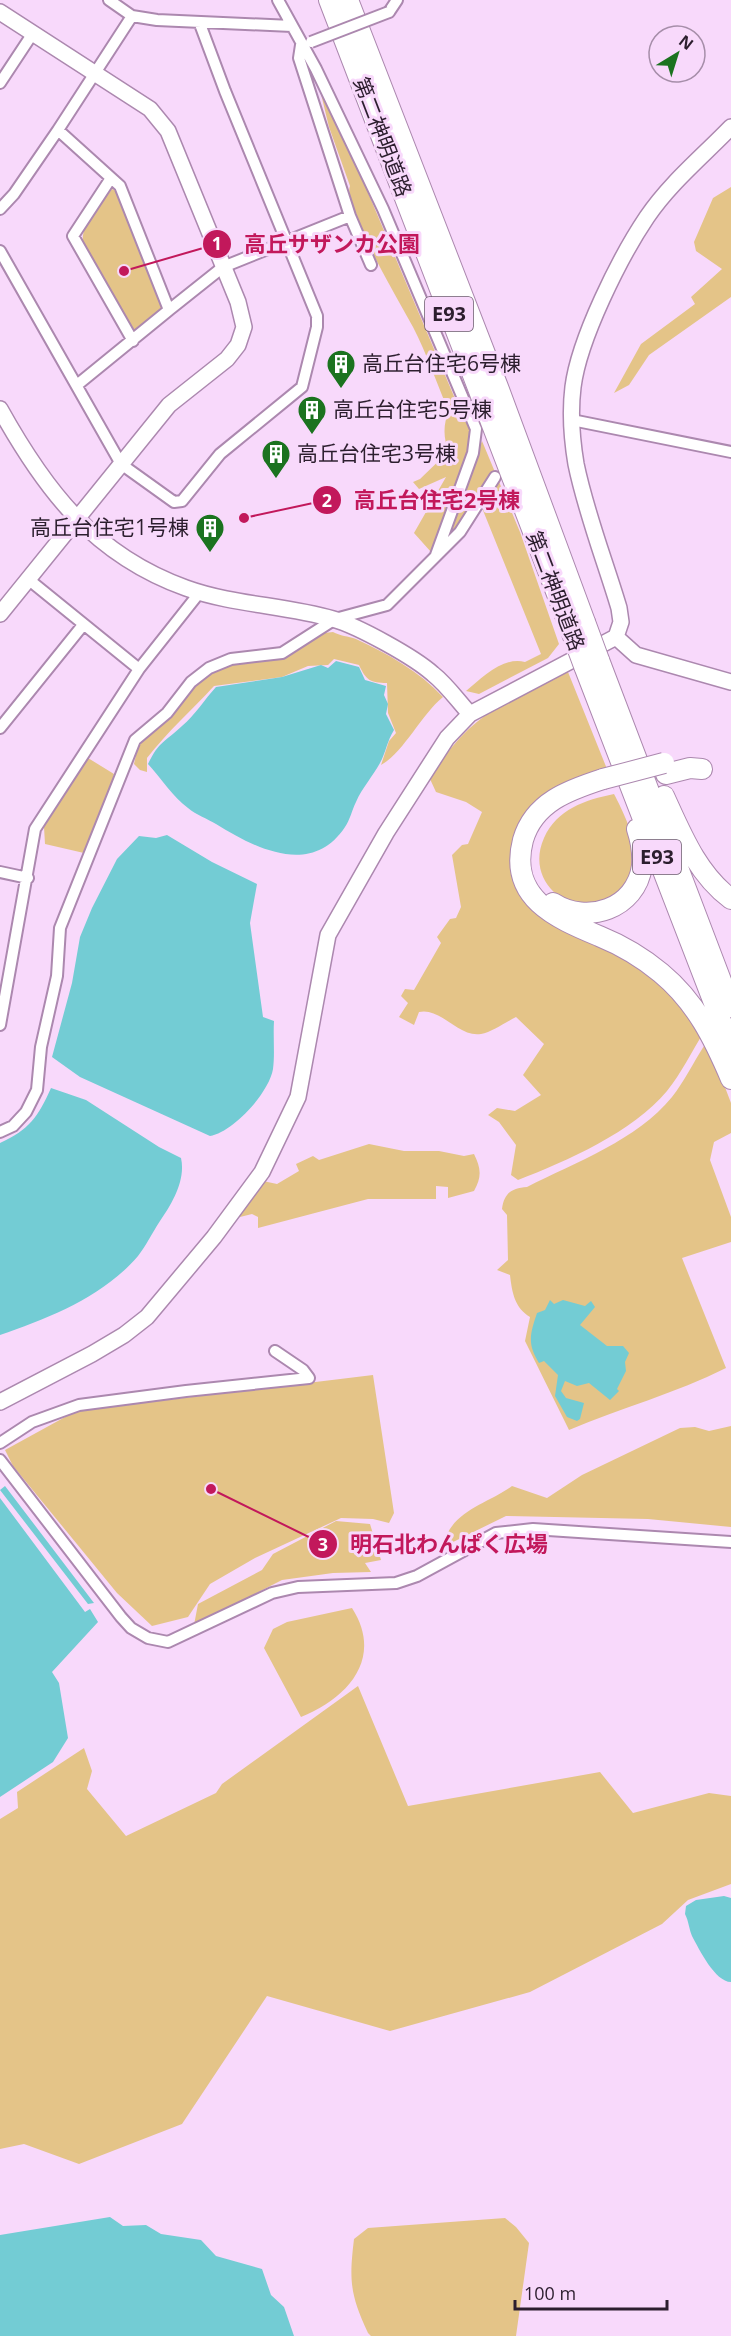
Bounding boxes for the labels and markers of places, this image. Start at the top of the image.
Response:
callout: 高丘サザンカ公園 [202,224,432,264]
building icon: 高丘台住宅6号棟 [325,348,357,390]
place label: 高丘台住宅6号棟 [362,349,521,377]
building icon: 高丘台住宅5号棟 [296,394,328,436]
place label: 高丘台住宅5号棟 [333,395,492,423]
building icon: 高丘台住宅3号棟 [260,438,292,480]
place label: 高丘台住宅3号棟 [297,439,456,467]
callout: 高丘台住宅2号棟 [312,480,533,520]
building icon: 高丘台住宅1号棟 [194,512,226,554]
place label: 高丘台住宅1号棟 [30,513,189,541]
callout: 明石北わんぱく広場 [308,1524,560,1564]

